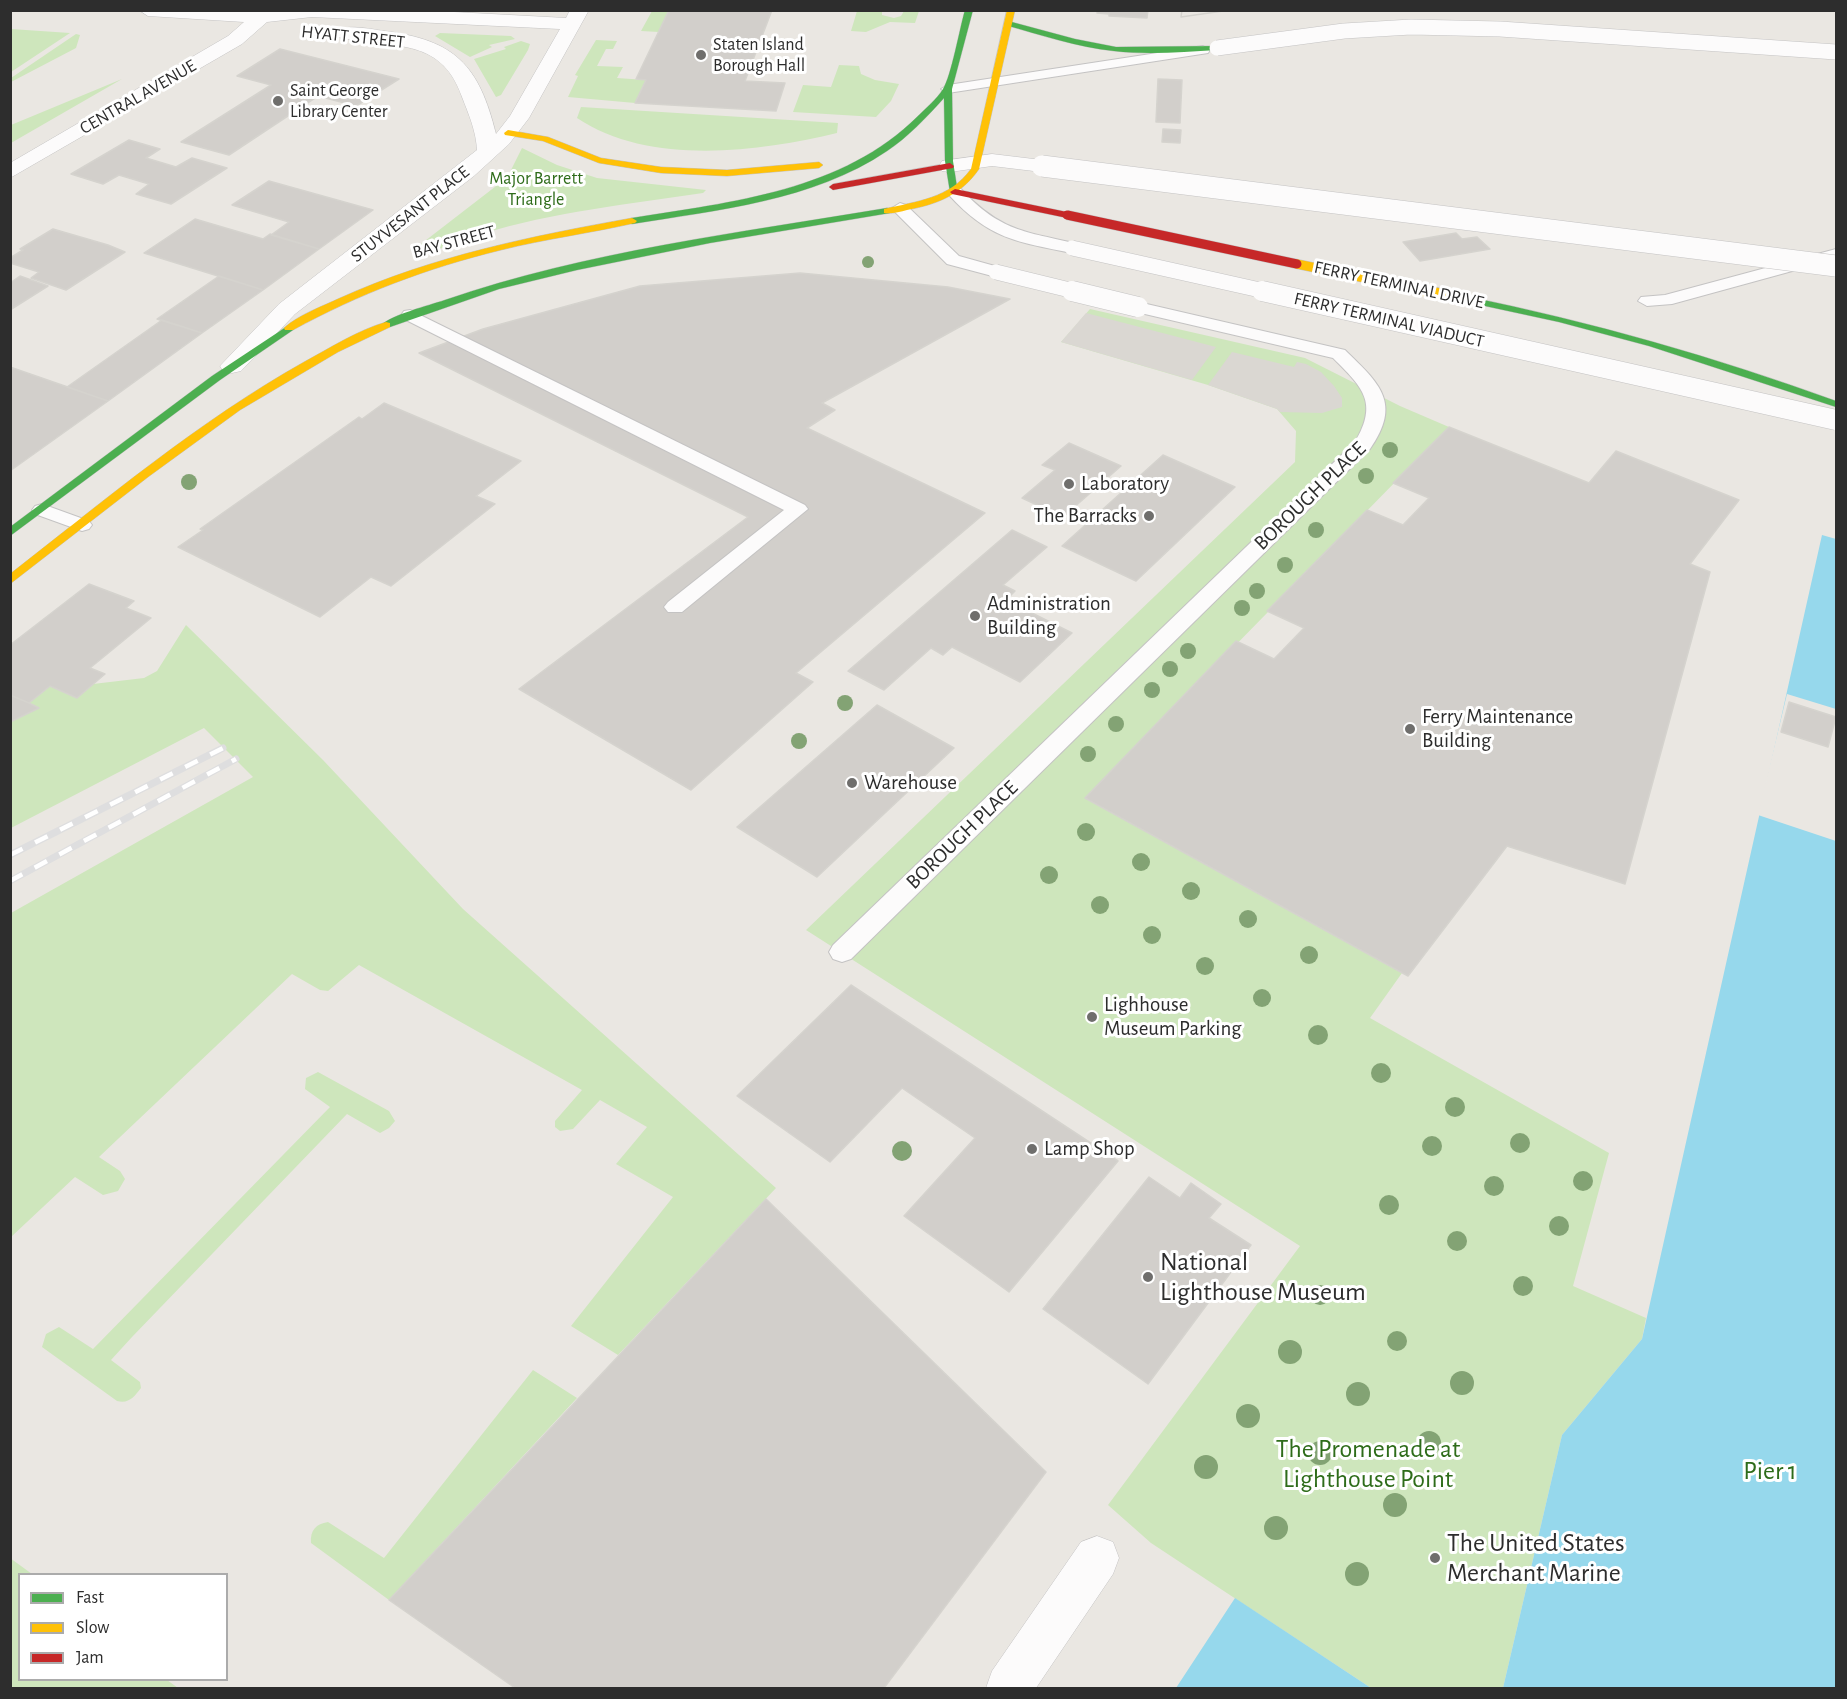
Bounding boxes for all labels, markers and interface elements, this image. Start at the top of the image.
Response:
street label: HYATT STREET [300,21,406,53]
place label: Staten Island Borough Hall [713,34,805,76]
marker: Staten Island Borough Hall [694,48,708,62]
street label: CENTRAL AVENUE [76,55,200,139]
place label: Saint George Library Center [290,80,388,122]
marker: Saint George Library Center [271,94,285,108]
street label: STUYVESANT PLACE [346,161,474,267]
park label: Major Barrett Triangle [489,168,583,210]
street label: BAY STREET [410,221,498,263]
street label: FERRY TERMINAL DRIVE [1312,256,1486,314]
street label: FERRY TERMINAL VIADUCT [1292,288,1486,352]
street label: BOROUGH PLACE [1249,436,1371,556]
place label: Laboratory [1081,471,1169,497]
marker: Laboratory [1062,477,1076,491]
place label: The Barracks [1034,503,1137,529]
marker: The Barracks [1142,509,1156,523]
place label: Administration Building [987,591,1111,641]
marker: Administration Building [968,609,982,623]
place label: Ferry Maintenance Building [1422,704,1573,754]
marker: Ferry Maintenance Building [1403,722,1417,736]
place label: Warehouse [864,770,957,796]
street label: BOROUGH PLACE [901,775,1023,895]
marker: Warehouse [845,776,859,790]
place label: Lighhouse Museum Parking [1104,992,1241,1042]
marker: Lighhouse Museum Parking [1085,1010,1099,1024]
place label: Lamp Shop [1044,1136,1135,1162]
marker: Lamp Shop [1025,1142,1039,1156]
place label: National Lighthouse Museum [1160,1246,1366,1308]
marker: National Lighthouse Museum [1141,1270,1155,1284]
park label: The Promenade at Lighthouse Point [1276,1433,1460,1494]
park label: Pier 1 [1743,1455,1797,1487]
place label: The United States Merchant Marine [1447,1527,1625,1588]
marker: The United States Merchant Marine [1428,1551,1442,1565]
legend [18,1573,228,1681]
text: Fast [76,1589,104,1607]
text: Slow [76,1619,109,1637]
text: Jam [76,1649,104,1667]

